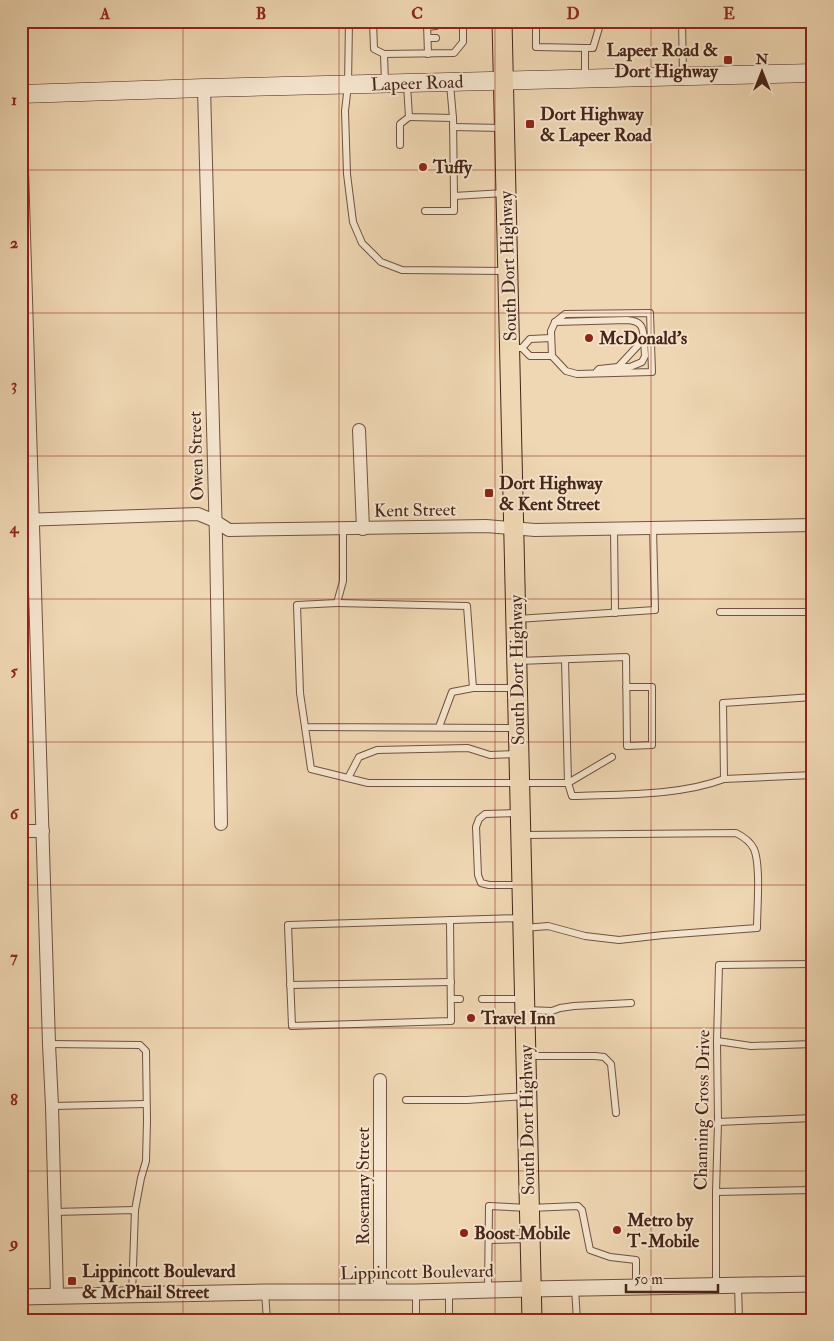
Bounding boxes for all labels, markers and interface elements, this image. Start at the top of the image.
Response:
text: A [99,4,111,24]
text: B [256,4,266,24]
text: C [411,4,423,24]
text: D [566,4,580,24]
text: E [723,4,735,24]
place label: Lapeer Road & Dort Highway [606,39,719,83]
north arrow [736,48,786,98]
text: N [755,51,769,68]
marker: Lapeer Road & Dort Highway [722,54,734,66]
street label: Lapeer Road [370,70,464,97]
text: 1 [11,90,17,110]
place label: Dort Highway & Lapeer Road [540,103,652,147]
marker: Dort Highway & Lapeer Road [524,118,536,130]
place label: Tuffy [432,156,473,179]
marker: Tuffy [417,161,429,173]
street label: South Dort Highway [494,189,523,342]
text: 2 [10,233,18,253]
place label: McDonald's [598,327,687,350]
marker: McDonald's [583,332,595,344]
text: 3 [11,375,17,395]
street label: Owen Street [183,411,210,501]
place label: Dort Highway & Kent Street [499,472,604,516]
marker: Dort Highway & Kent Street [483,487,495,499]
street label: Kent Street [374,498,456,523]
text: 4 [9,518,20,538]
street label: South Dort Highway [505,593,530,745]
text: 5 [10,661,18,681]
text: 6 [10,804,20,824]
text: 7 [10,947,18,967]
place label: Travel Inn [480,1007,556,1030]
marker: Travel Inn [465,1012,477,1024]
street label: Channing Cross Drive [690,1029,715,1191]
street label: South Dort Highway [515,1043,540,1195]
text: 8 [10,1090,18,1110]
street label: Rosemary Street [352,1127,375,1245]
place label: Metro by T-Mobile [626,1209,700,1253]
place label: Boost Mobile [474,1222,571,1245]
marker: Metro by T-Mobile [611,1224,623,1236]
marker: Boost Mobile [458,1227,470,1239]
text: 9 [8,1233,18,1253]
place label: Lippincott Boulevard & McPhail Street [82,1260,236,1304]
street label: Lippincott Boulevard [340,1260,494,1285]
scale bar [626,1261,719,1293]
text: 50 m [634,1270,663,1289]
marker: Lippincott Boulevard & McPhail Street [66,1275,78,1287]

